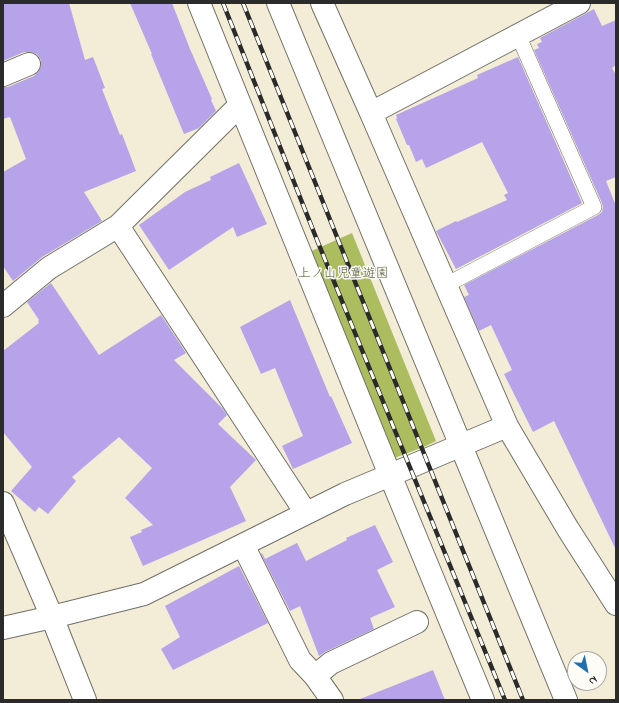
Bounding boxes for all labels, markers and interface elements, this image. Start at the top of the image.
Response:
park label: 上ノ山児童遊園 [298,267,388,283]
north arrow [567,651,607,691]
text: N [586,671,600,689]

